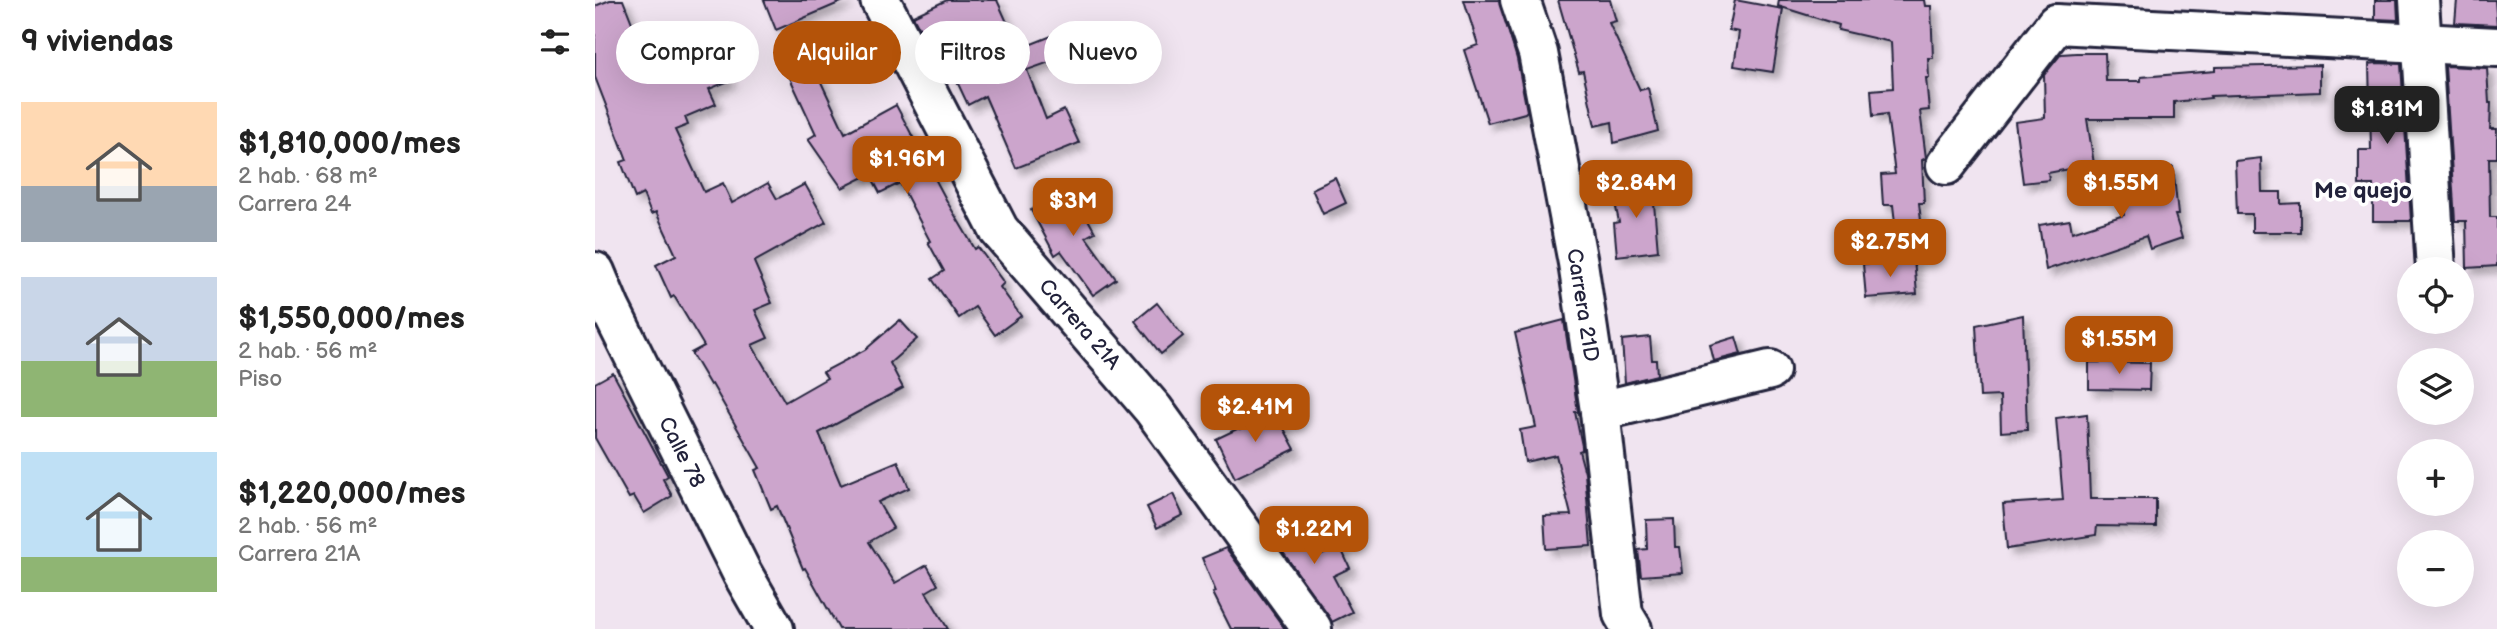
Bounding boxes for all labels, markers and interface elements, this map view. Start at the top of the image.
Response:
chip: Comprar [616,21,759,84]
chip: Alquilar [773,21,901,84]
chip: Filtros [915,21,1030,84]
chip: Nuevo [1044,21,1162,84]
icon: filters [536,23,574,61]
text: 9 viviendas [21,24,173,60]
pin: $1.81M [2330,86,2444,146]
text: $1.81M [2350,95,2424,123]
text: $1,810,000/mes [238,126,461,162]
icon: home [77,130,161,214]
pin: $1.96M [850,136,964,196]
text: $1.96M [868,145,946,173]
pin: $2.84M [1579,160,1693,220]
pin: $1.55M [2064,160,2178,220]
text: 2 hab. · 68 m² [238,162,378,190]
text: $2.84M [1595,169,1677,197]
text: $1.55M [2083,169,2159,197]
district label: Me quejo [2314,177,2412,205]
pin: $3M [1039,178,1107,238]
text: $3M [1049,187,1097,215]
text: Carrera 24 [238,190,351,218]
pin: $2.75M [1833,219,1947,279]
text: $2.75M [1850,228,1930,256]
street label: Carrera 21D [1561,247,1604,363]
map controls [2397,257,2474,607]
button: locate [2397,257,2474,334]
street label: Carrera 21A [1034,274,1126,375]
text: $1,550,000/mes [238,301,465,337]
icon: home [77,305,161,389]
pin: $1.55M [2062,316,2176,376]
text: $1.55M [2081,325,2157,353]
text: 2 hab. · 56 m² [238,337,378,365]
button: layers [2397,348,2474,425]
text: Piso [238,365,282,393]
pin: $2.41M [1198,384,1312,444]
text: $2.41M [1217,393,1293,421]
street label: Calle 78 [653,413,710,492]
button: + [2397,439,2474,516]
text: $1,220,000/mes [238,476,466,512]
icon: home [77,480,161,564]
pin: $1.22M [1257,506,1371,566]
text: 2 hab. · 56 m² [238,512,378,540]
text: $1.22M [1275,515,1353,543]
button: − [2397,530,2474,607]
text: Carrera 21A [238,540,360,568]

